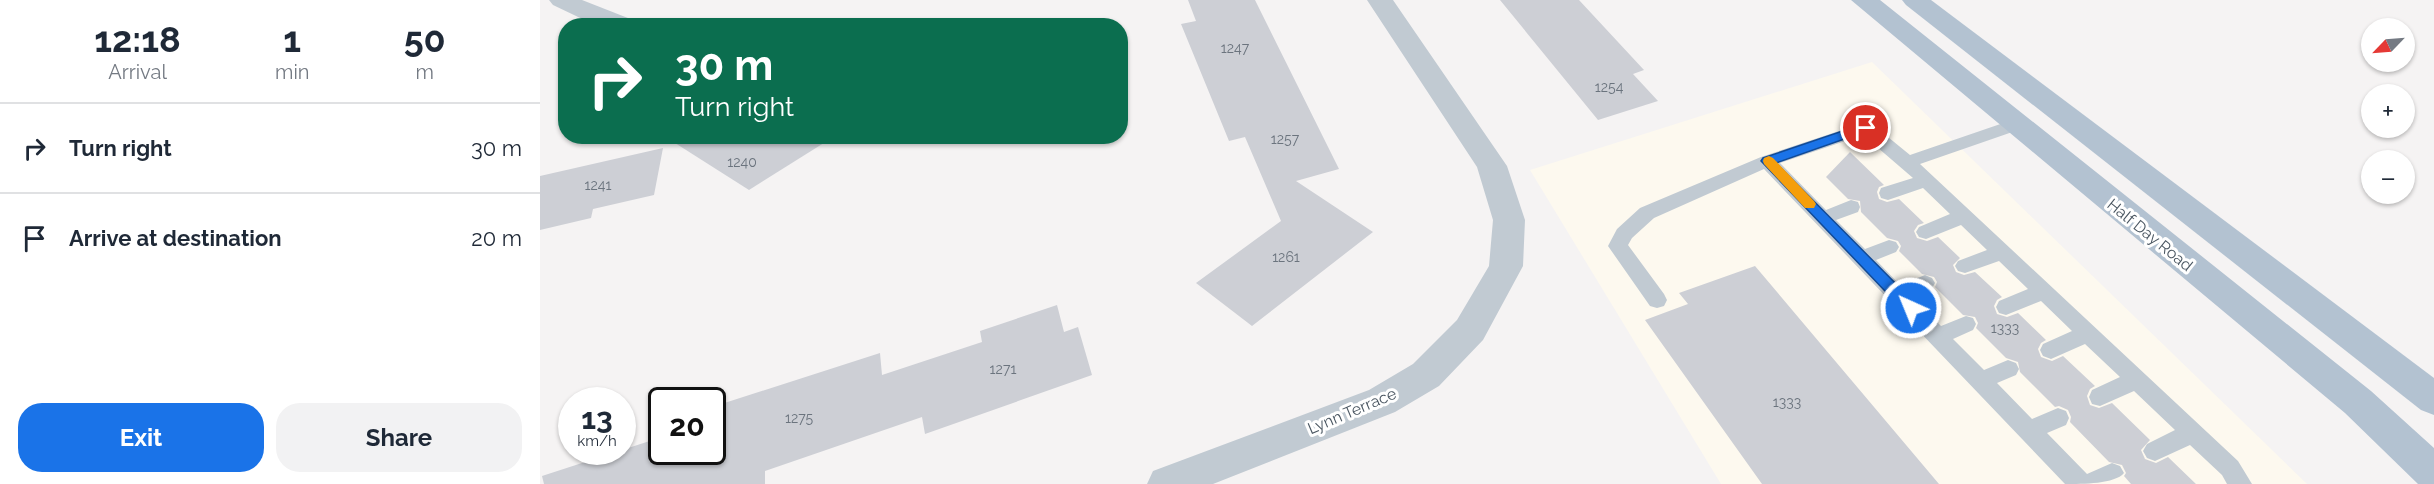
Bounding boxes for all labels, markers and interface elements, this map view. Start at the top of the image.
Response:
text: 12:18 [94,18,181,60]
text: 1 [283,18,301,60]
text: 50 [404,18,446,60]
north arrow [2361,18,2415,72]
map controls [2361,18,2415,204]
house number: 1247 [1221,40,1250,56]
text: 30 m [675,41,773,90]
icon: right [576,42,654,120]
text: Arrival [108,60,167,84]
text: min [275,60,309,84]
text: m [416,60,434,84]
house number: 1254 [1595,79,1624,95]
button: + [2361,84,2415,138]
text: Turn right [675,91,794,122]
pin [1840,102,1891,153]
icon: arrive [1849,111,1882,144]
house number: 1257 [1271,131,1300,147]
icon: right [18,132,51,165]
text: Turn right [69,135,172,161]
text: 30 m [471,135,522,161]
button: − [2361,150,2415,204]
house number: 1240 [727,154,757,170]
house number: 1241 [585,177,611,193]
street label: Half Day Road [2103,195,2197,275]
icon: arrive [18,222,51,255]
text: Arrive at destination [69,225,282,251]
text: 20 m [471,225,522,251]
house number: 1261 [1272,249,1300,265]
position arrow [1879,276,1943,340]
house number: 1333 [1991,320,2019,336]
house number: 1271 [990,361,1016,377]
street label: Lynn Terrace [1305,384,1399,438]
speed limit sign: 20 [648,387,726,465]
house number: 1333 [1773,394,1801,410]
text: 13 [581,401,613,436]
button: Exit [18,403,264,472]
button: Share [276,403,522,472]
house number: 1275 [785,410,813,426]
text: km/h [577,432,617,450]

